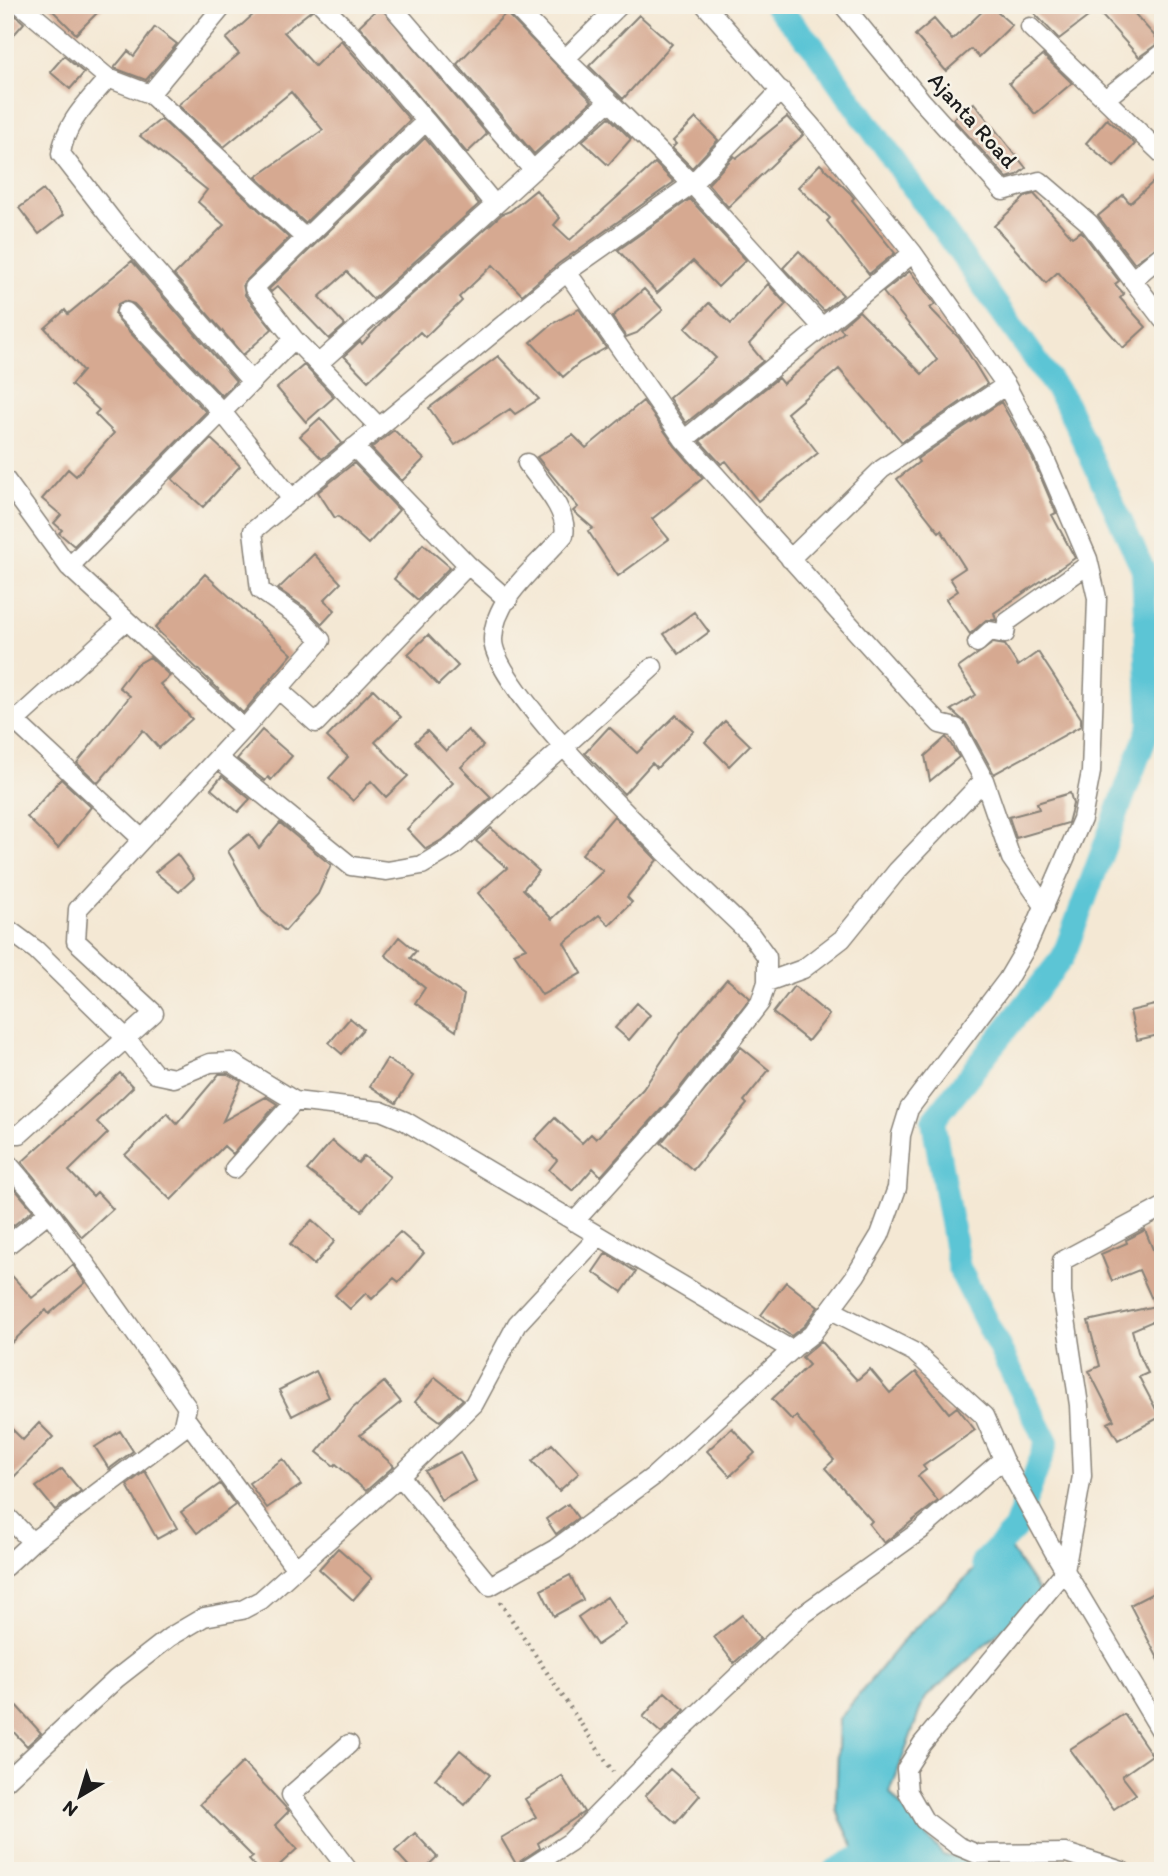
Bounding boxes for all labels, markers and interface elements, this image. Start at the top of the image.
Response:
street label: Ajanta Road [922,66,1024,174]
north arrow [46,1760,116,1830]
text: N [58,1796,82,1822]

